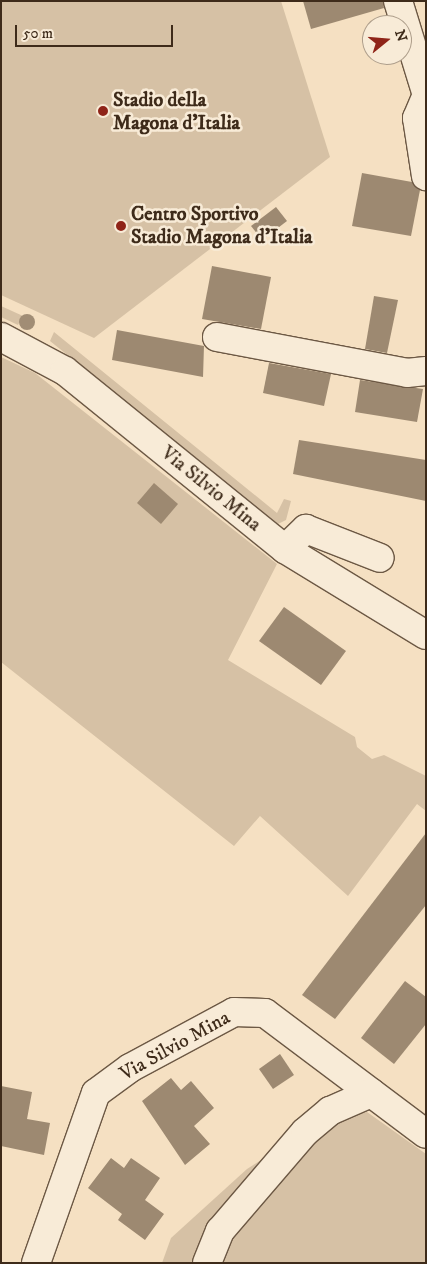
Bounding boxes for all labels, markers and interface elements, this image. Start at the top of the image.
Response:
scale bar [18,15,175,47]
north arrow [362,15,412,65]
text: 50 m [23,24,53,43]
text: N [390,28,411,44]
place label: Stadio della Magona d'Italia [113,88,240,135]
marker: Stadio della Magona d'Italia [97,105,109,117]
place label: Centro Sportivo Stadio Magona d'Italia [131,203,313,250]
marker: Centro Sportivo Stadio Magona d'Italia [115,220,127,232]
street label: Via Silvio Mina [156,441,266,537]
street label: Via Silvio Mina [116,1006,234,1086]

